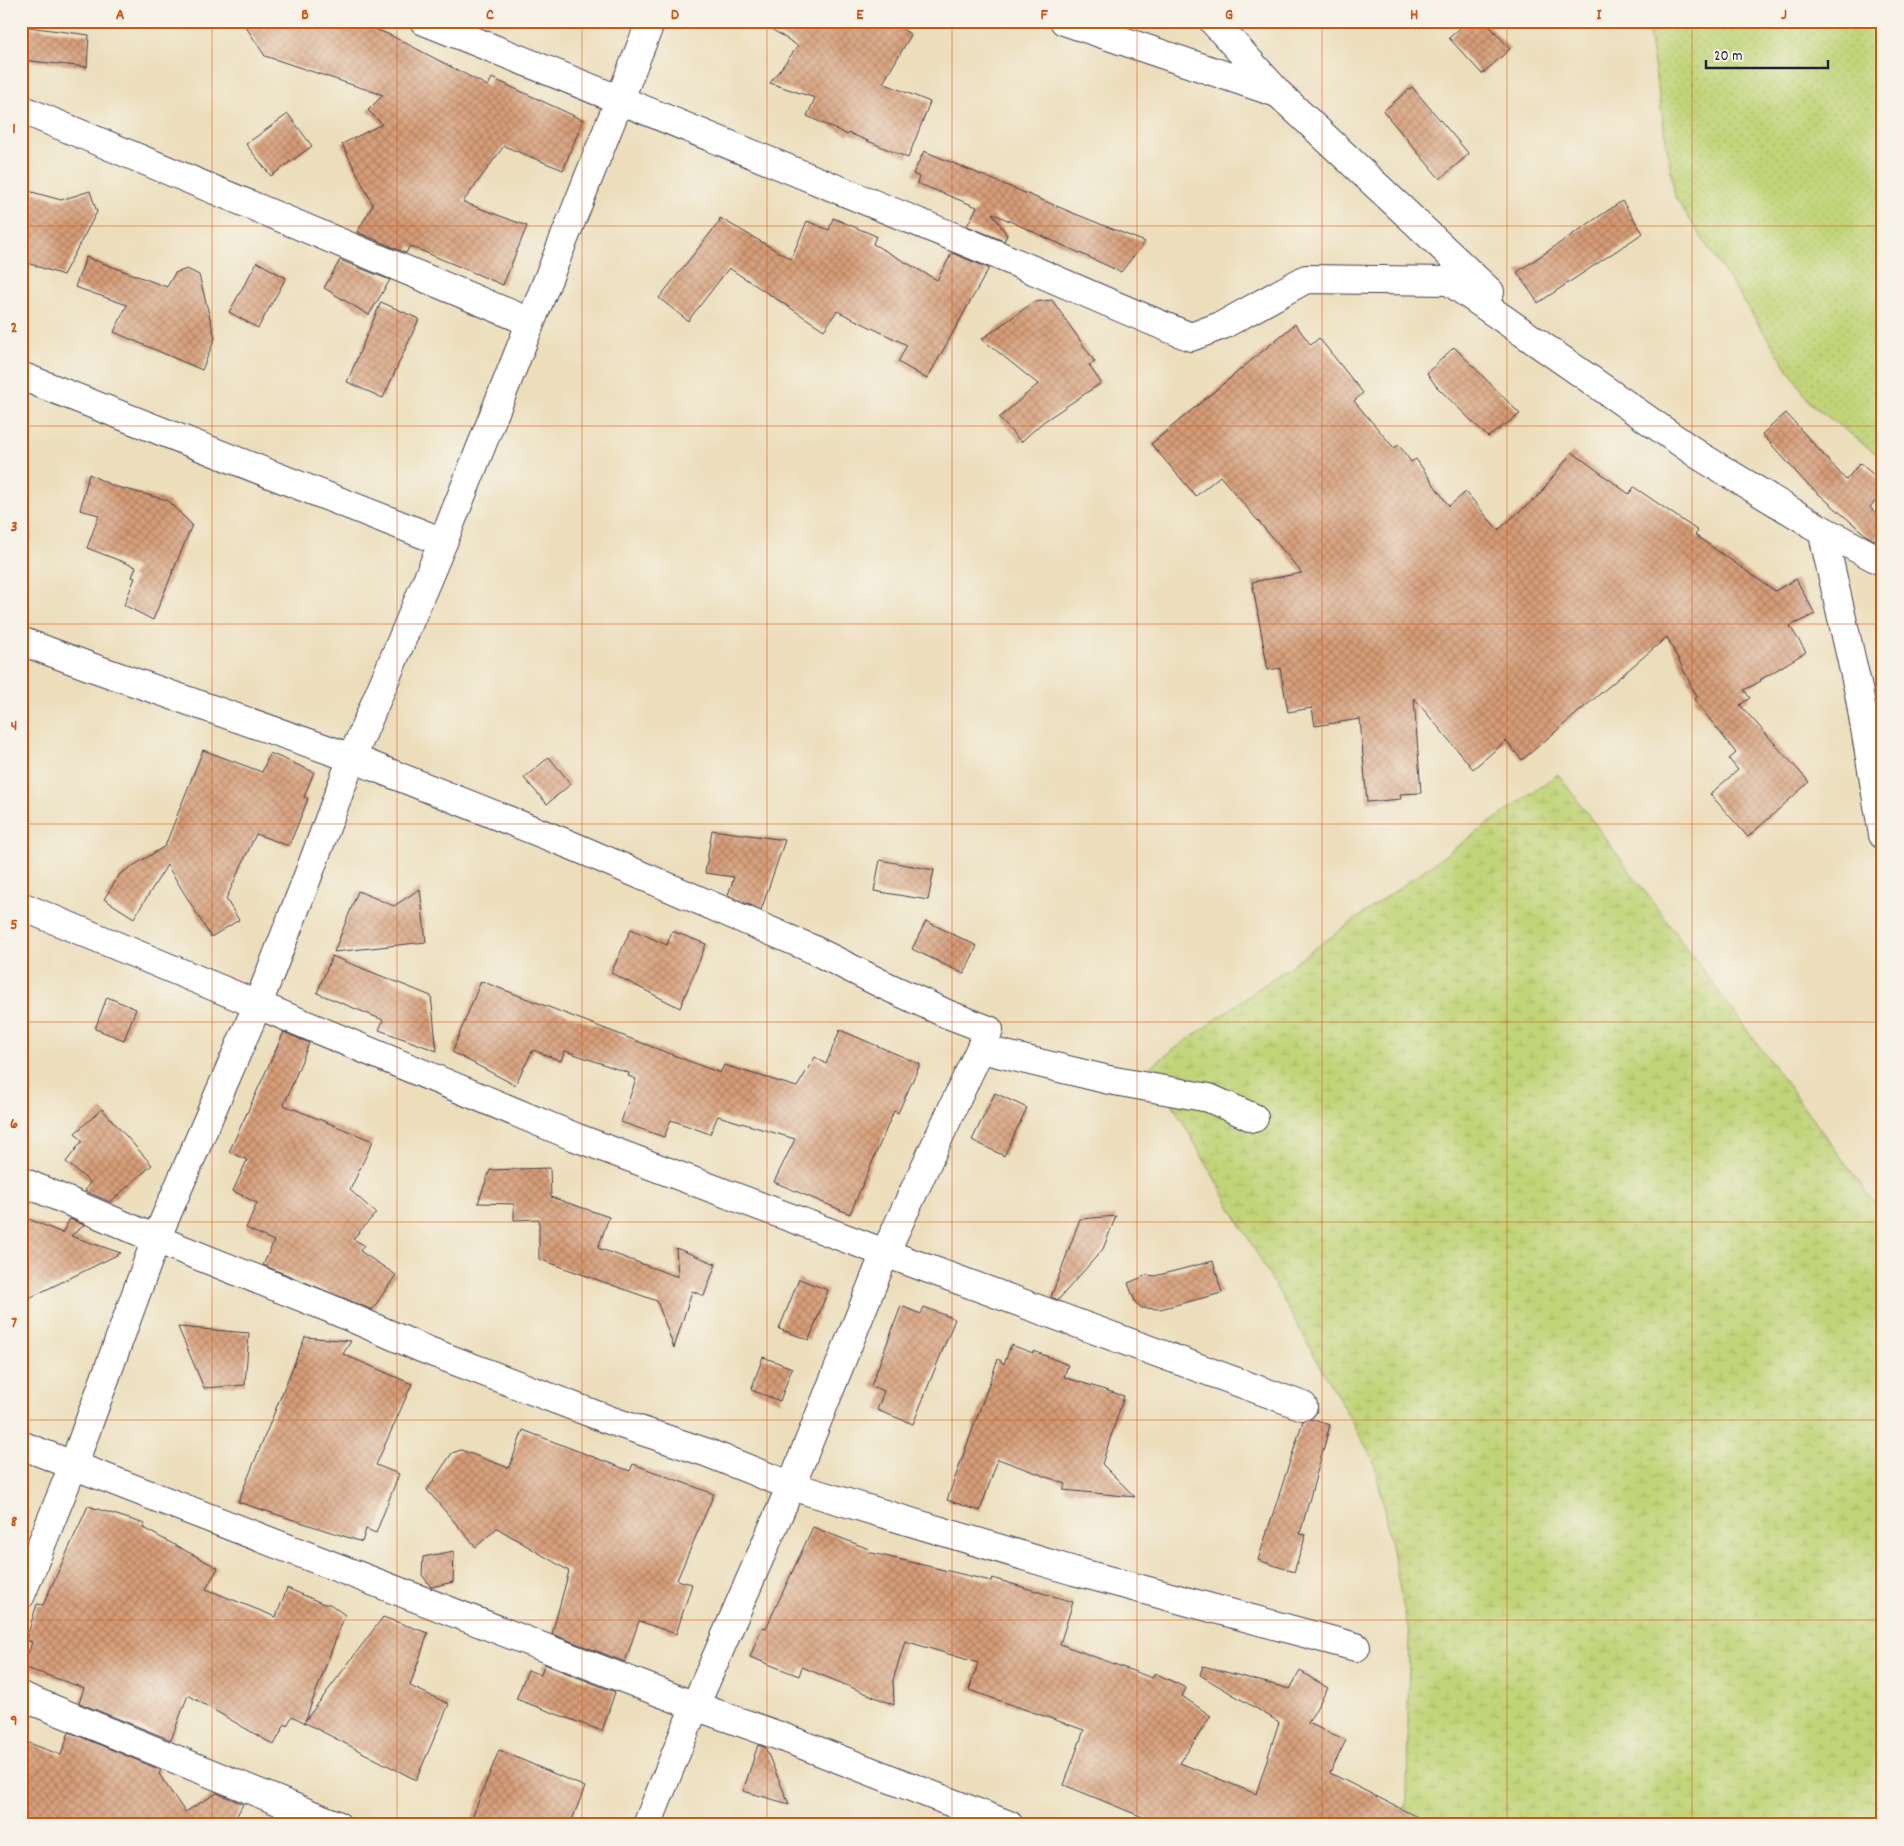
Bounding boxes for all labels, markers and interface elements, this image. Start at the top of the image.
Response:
text: A [116,4,125,27]
text: B [301,4,309,27]
text: C [486,4,494,27]
text: D [671,4,680,27]
text: E [856,4,864,27]
text: F [1040,4,1048,27]
text: G [1225,4,1233,27]
text: H [1410,4,1418,27]
text: I [1597,4,1603,27]
text: J [1781,4,1787,27]
scale bar [1706,38,1829,70]
text: 20 m [1714,46,1742,68]
text: 1 [12,118,16,141]
text: 2 [11,317,18,340]
text: 3 [10,516,18,539]
text: 4 [11,715,17,738]
text: 5 [10,914,18,937]
text: 6 [10,1113,18,1136]
text: 7 [11,1312,17,1335]
text: 8 [11,1511,18,1534]
text: 9 [10,1710,18,1733]

